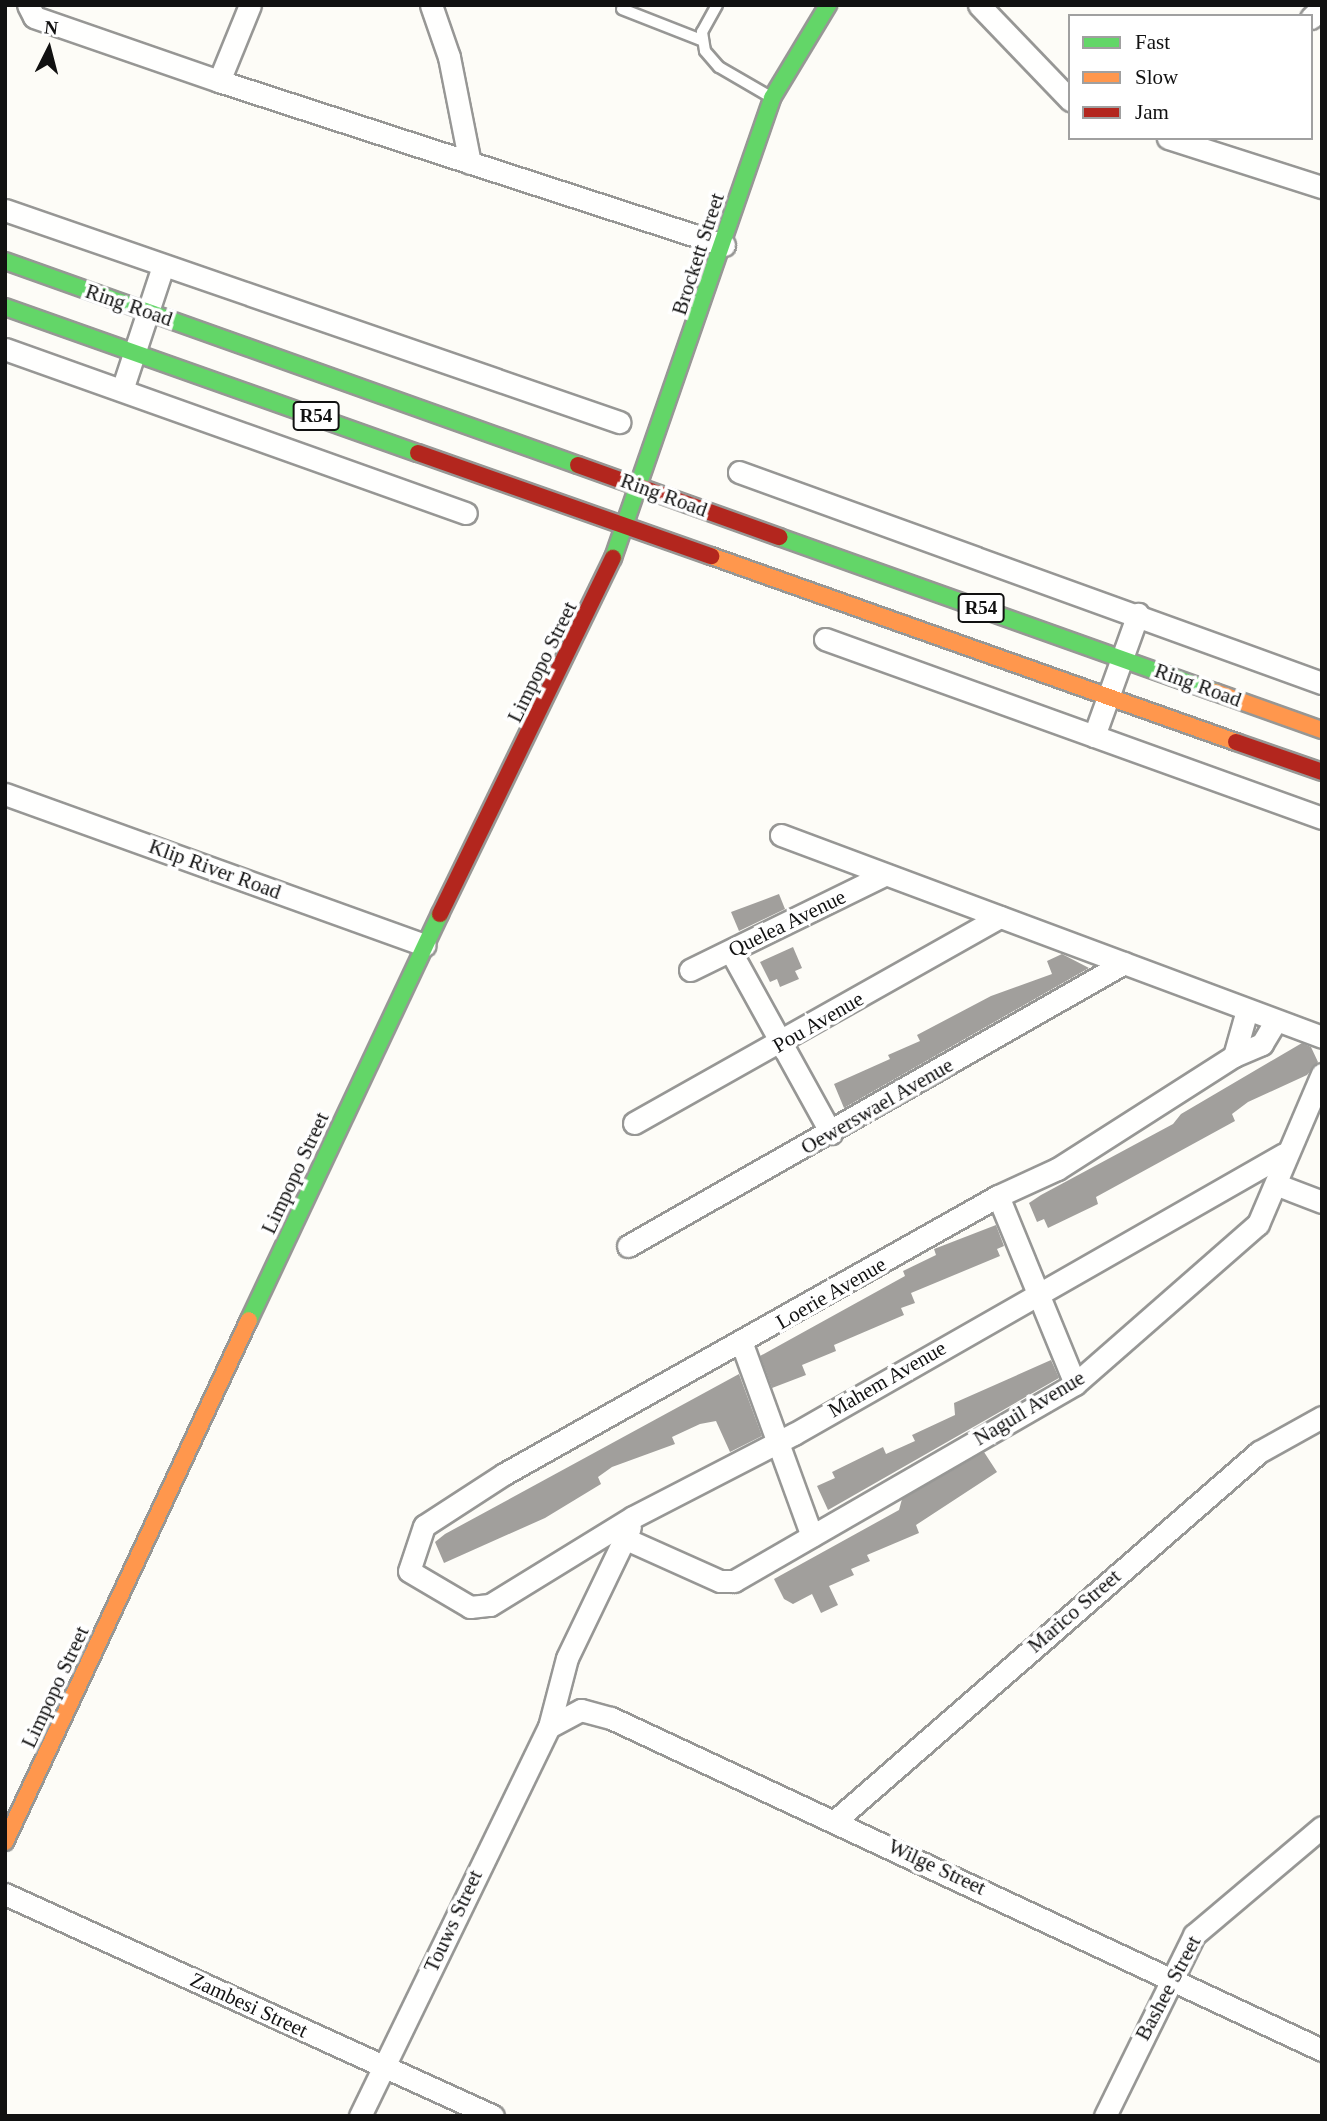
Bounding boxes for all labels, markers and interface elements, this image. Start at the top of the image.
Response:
north arrow [14,14,84,84]
legend [1068,14,1313,140]
text: N [43,16,59,39]
text: Fast [1135,30,1170,54]
text: Slow [1135,65,1178,89]
text: Jam [1135,100,1169,124]
street label: Brockett Street [666,190,730,318]
street label: Ring Road [82,278,176,332]
road number: R54 [292,400,340,432]
street label: Ring Road [617,468,711,522]
road number: R54 [956,593,1006,624]
street label: Limpopo Street [502,598,582,726]
street label: Ring Road [1151,658,1245,712]
street label: Klip River Road [145,833,285,905]
street label: Quelea Avenue [724,884,850,962]
street label: Pou Avenue [768,986,868,1058]
street label: Oewerswael Avenue [796,1052,958,1160]
street label: Limpopo Street [256,1108,334,1238]
street label: Loerie Avenue [771,1251,891,1335]
street label: Mahem Avenue [823,1335,951,1423]
street label: Naguil Avenue [968,1365,1090,1451]
street label: Marico Street [1022,1564,1126,1658]
street label: Limpopo Street [16,1622,94,1752]
street label: Wilge Street [884,1833,990,1901]
street label: Touws Street [418,1866,488,1976]
street label: Bashee Street [1130,1931,1206,2045]
street label: Zambesi Street [186,1967,312,2043]

